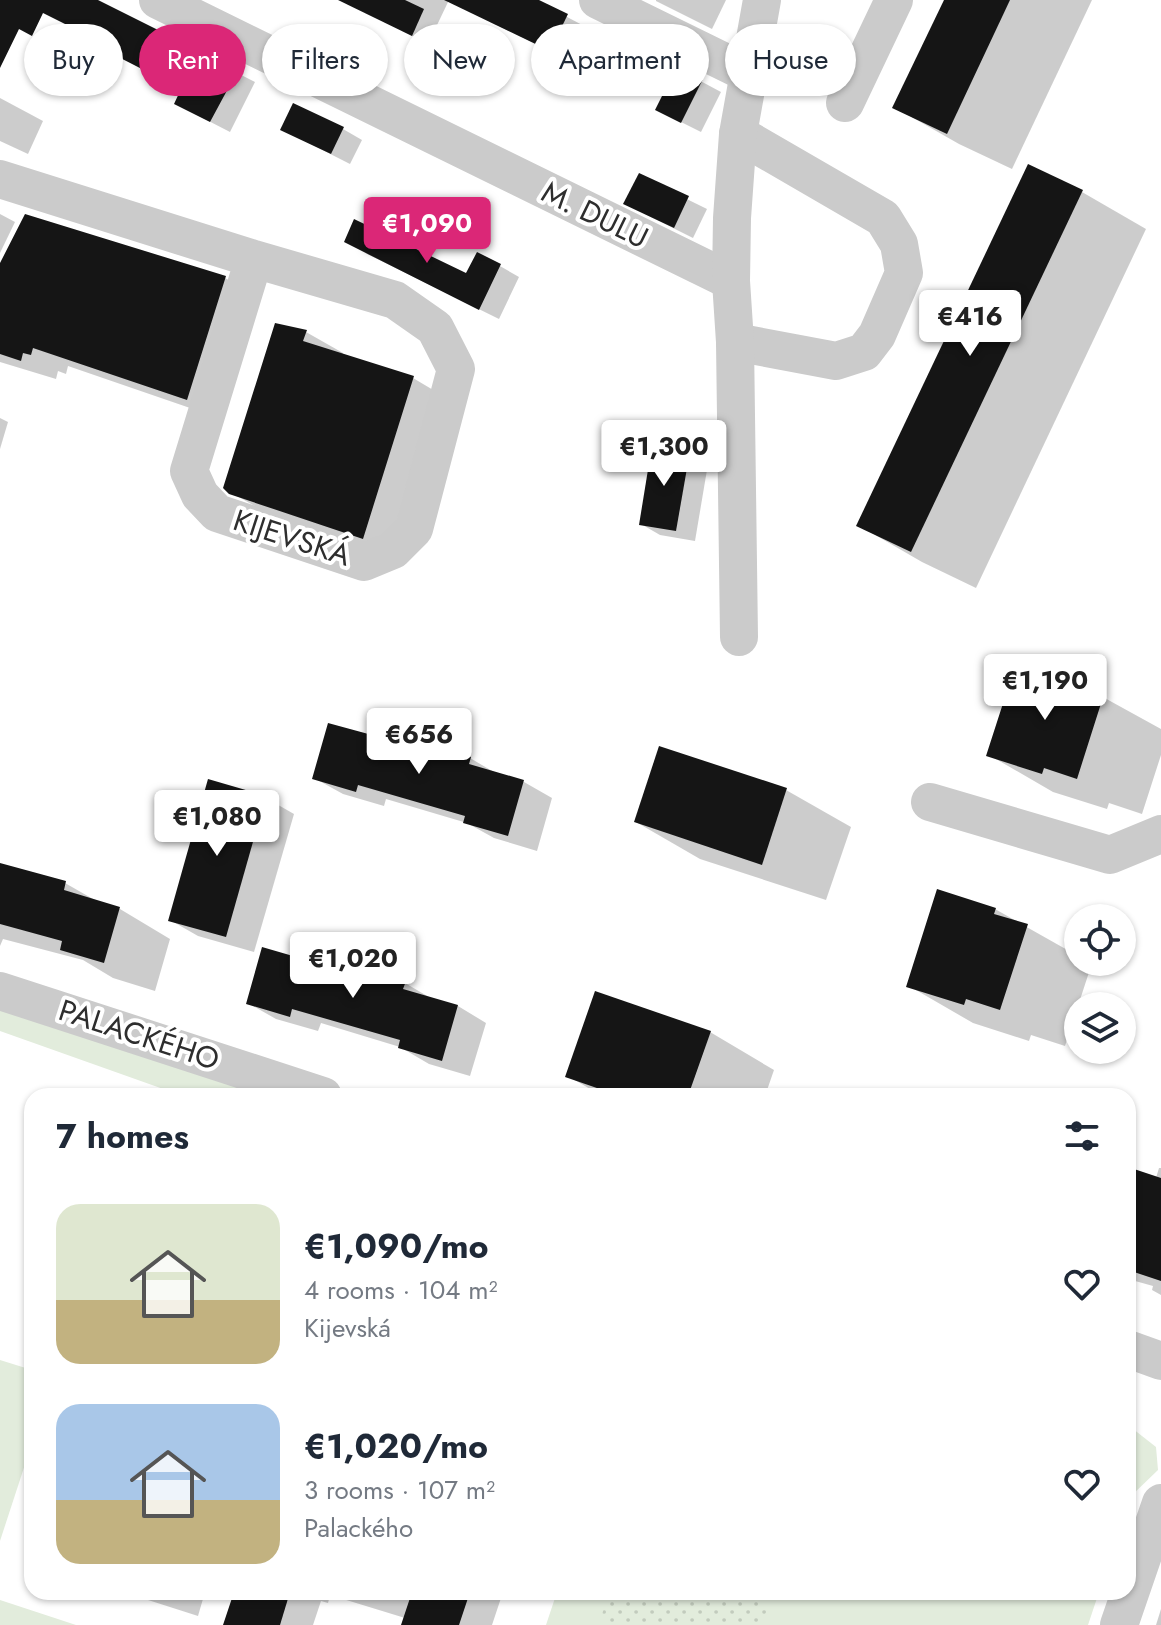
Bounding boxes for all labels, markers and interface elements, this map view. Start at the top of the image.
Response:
chip: Buy [24,24,123,96]
chip: Rent [139,24,246,96]
chip: Filters [262,24,388,96]
chip: New [404,24,515,96]
chip: Apartment [531,24,709,96]
chip: House [725,24,856,96]
street label: M. DULU [535,170,656,259]
pin: €1,090 [362,197,492,265]
text: €1,090 [382,204,472,242]
pin: €416 [923,290,1017,358]
text: €416 [937,297,1003,335]
pin: €1,300 [599,420,729,488]
text: €1,300 [619,427,709,465]
street label: KIJEVSKÁ [228,498,357,577]
pin: €1,190 [980,654,1110,722]
text: €1,190 [1002,661,1088,699]
pin: €656 [372,708,466,776]
text: €656 [385,715,453,753]
pin: €1,080 [152,790,282,858]
text: €1,080 [172,797,262,835]
map controls [1064,904,1136,1064]
button: locate [1064,904,1136,976]
pin: €1,020 [288,932,418,1000]
text: €1,020 [308,939,398,977]
street label: PALACKÉHO [53,988,225,1081]
button: layers [1064,992,1136,1064]
text: 7 homes [56,1112,189,1161]
icon: filters [1060,1114,1104,1158]
text: €1,090/mo [304,1222,489,1271]
icon: home [120,1236,216,1332]
icon: heart [1060,1262,1104,1306]
text: 4 rooms · 104 m² [304,1271,498,1309]
text: Kijevská [304,1309,391,1347]
text: €1,020/mo [304,1422,488,1471]
icon: home [120,1436,216,1532]
icon: heart [1060,1462,1104,1506]
text: 3 rooms · 107 m² [304,1471,495,1509]
text: Palackého [304,1509,413,1547]

